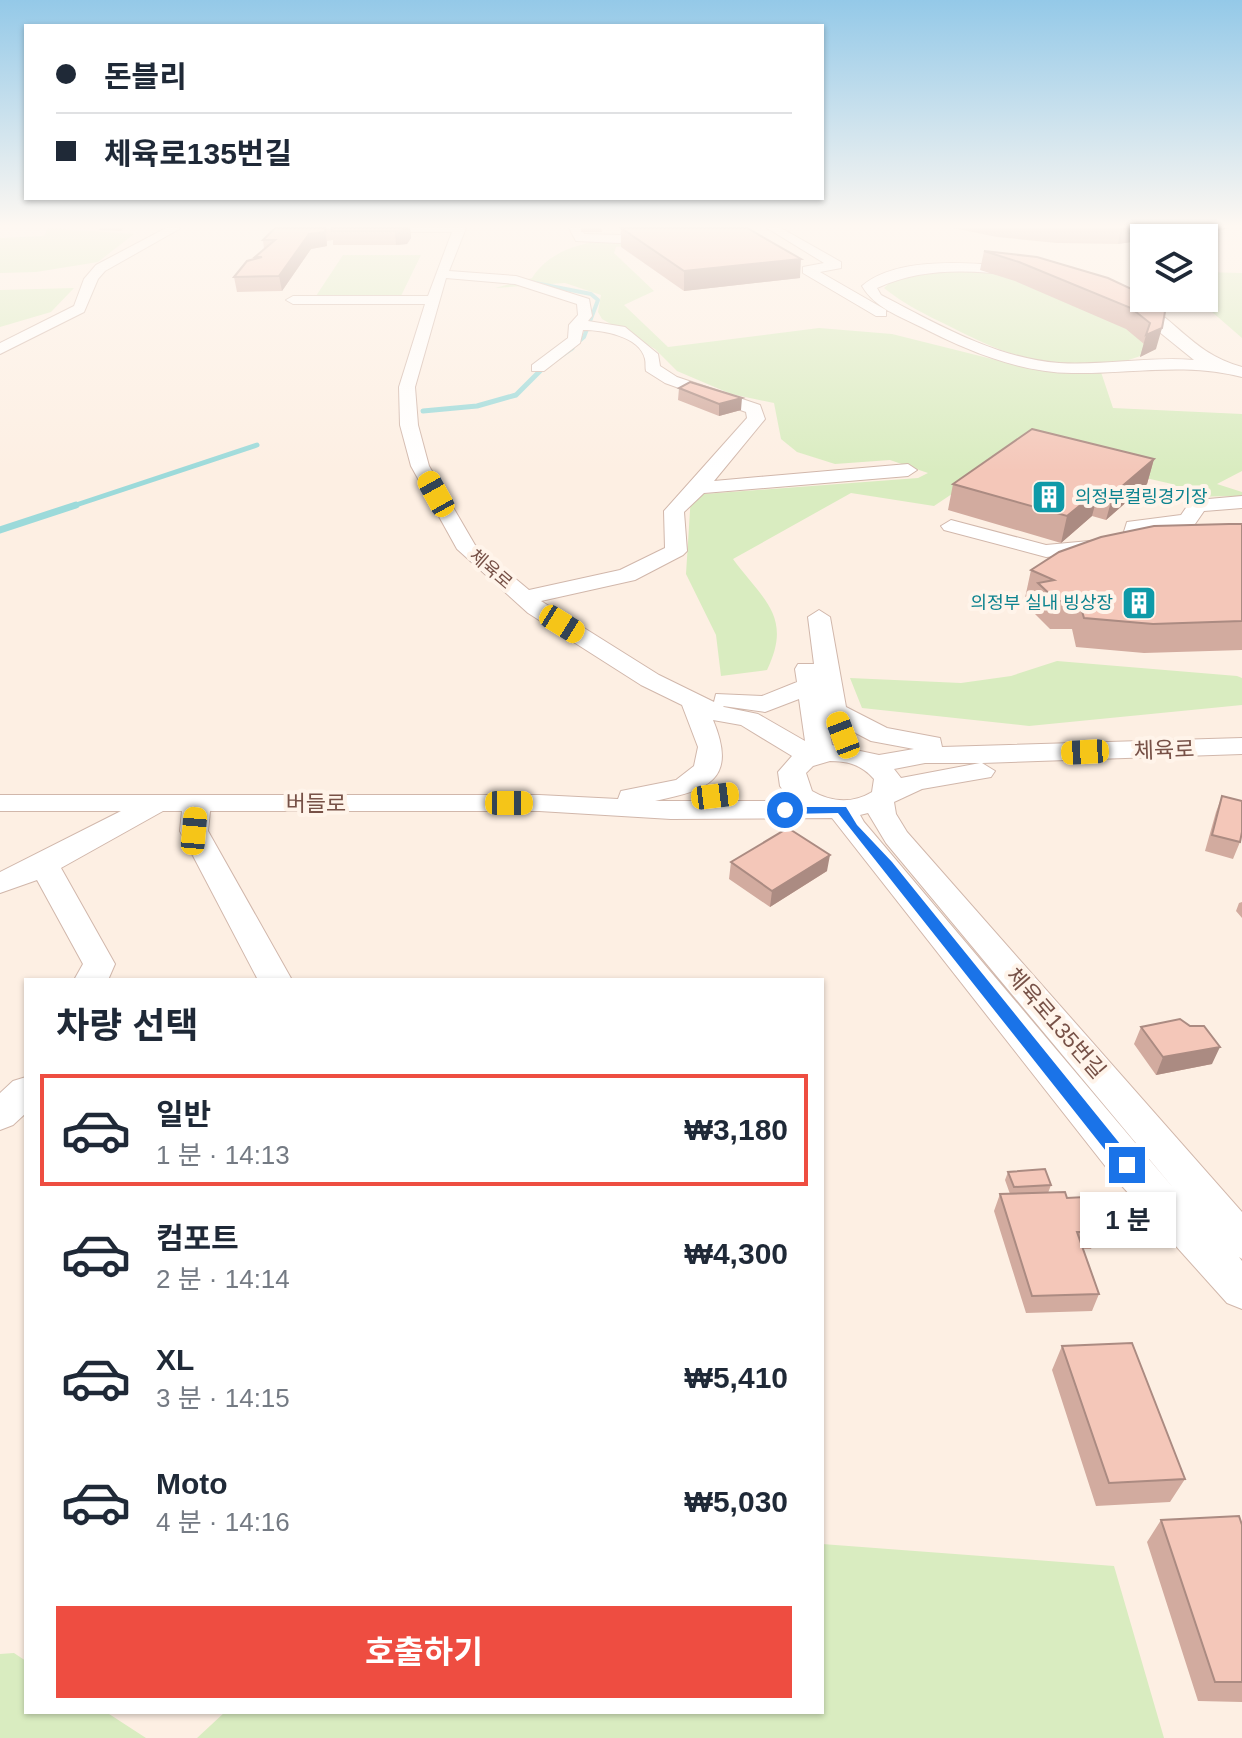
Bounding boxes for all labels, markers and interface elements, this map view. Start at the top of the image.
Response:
text: 돈블리 [104,60,187,93]
text: 체육로135번길 [104,137,292,170]
map controls [1130,224,1218,312]
button: layers [1130,224,1218,312]
car [414,467,458,521]
building icon: 의정부컬링경기장 [1030,478,1068,516]
place label: 의정부컬링경기장 [1075,487,1207,507]
street label: 체육로 [466,545,516,593]
building icon: 의정부 실내 빙상장 [1120,584,1158,622]
place label: 의정부 실내 빙상장 [971,593,1113,613]
car [535,601,589,647]
car [823,708,863,762]
street label: 체육로 [1133,736,1195,764]
car [1060,739,1110,765]
car [690,781,740,811]
street label: 버들로 [286,791,346,816]
car [485,791,533,815]
route start [767,792,803,828]
car [180,806,208,856]
street label: 체육로135번길 [1001,963,1111,1083]
text: 차량 선택 [56,1005,198,1046]
icon: car [60,1094,132,1166]
text: 일반 [156,1098,211,1131]
text: ₩3,180 [685,1113,788,1146]
text: 1 분 · 14:13 [156,1140,290,1170]
route end [1109,1147,1145,1183]
callout: 1 분 [1079,1193,1175,1249]
text: 1 분 [1105,1205,1151,1235]
icon: car [60,1218,132,1290]
text: 컴포트 [156,1222,239,1255]
text: ₩4,300 [685,1237,788,1270]
text: 2 분 · 14:14 [156,1264,290,1294]
icon: car [60,1342,132,1414]
text: XL [156,1343,194,1376]
text: ₩5,410 [685,1361,788,1394]
text: 3 분 · 14:15 [156,1383,290,1413]
icon: car [60,1466,132,1538]
text: Moto [156,1467,228,1500]
text: ₩5,030 [685,1485,788,1518]
text: 4 분 · 14:16 [156,1507,290,1537]
button: 호출하기 [56,1606,792,1698]

